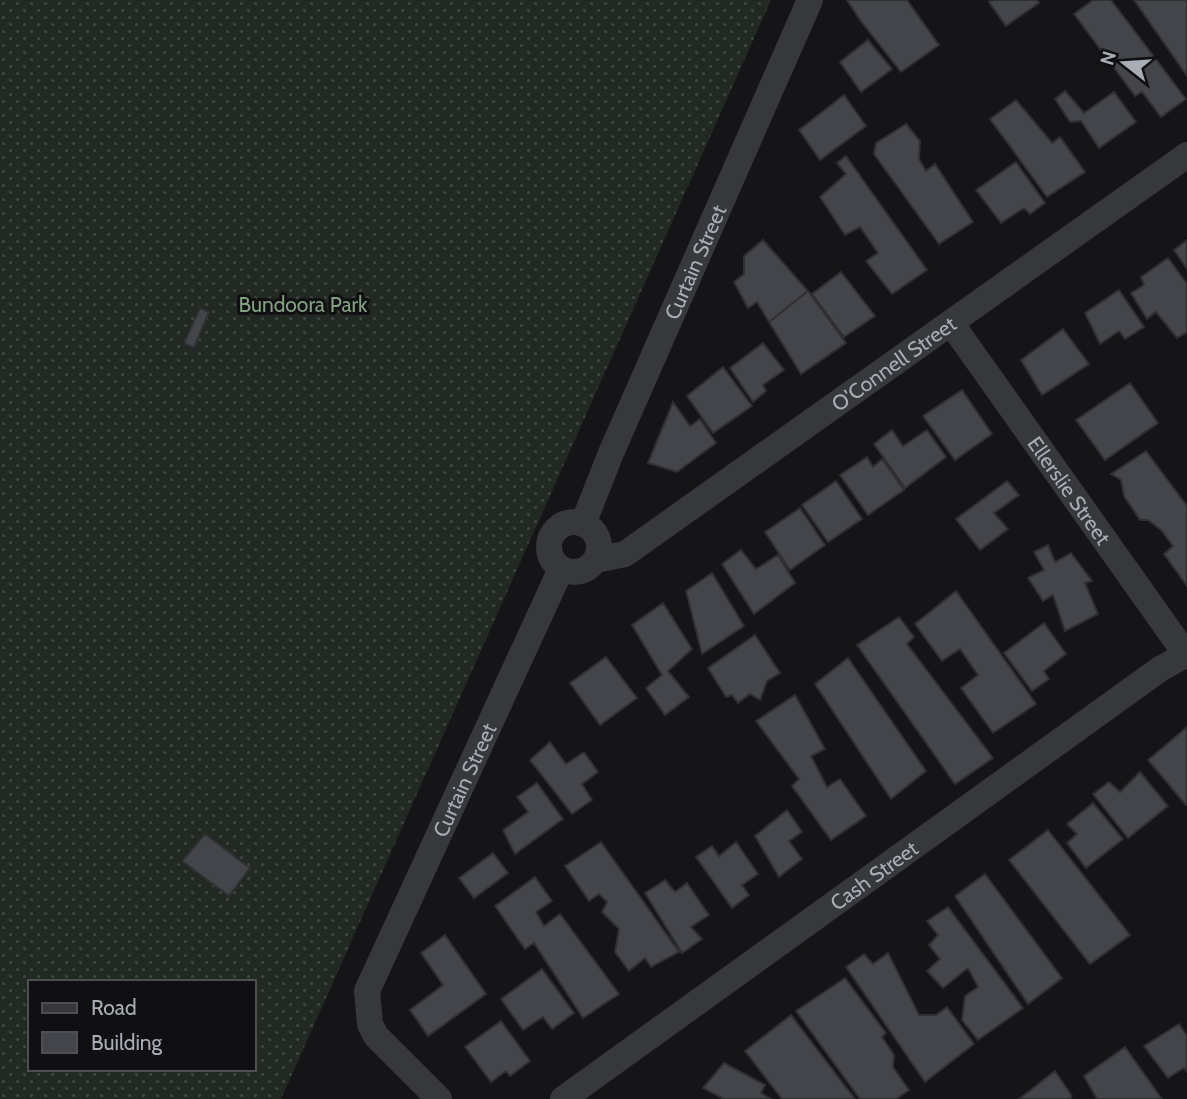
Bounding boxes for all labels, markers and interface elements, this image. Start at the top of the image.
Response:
north arrow [1089,28,1159,98]
text: N [1095,48,1121,68]
street label: Curtain Street [659,201,731,323]
park label: Bundoora Park [238,292,368,317]
street label: O'Connell Street [826,311,961,416]
street label: Ellerslie Street [1023,431,1116,549]
street label: Curtain Street [427,719,501,841]
street label: Cash Street [825,835,922,915]
legend [28,980,256,1071]
text: Road [91,995,137,1020]
text: Building [91,1030,163,1055]

